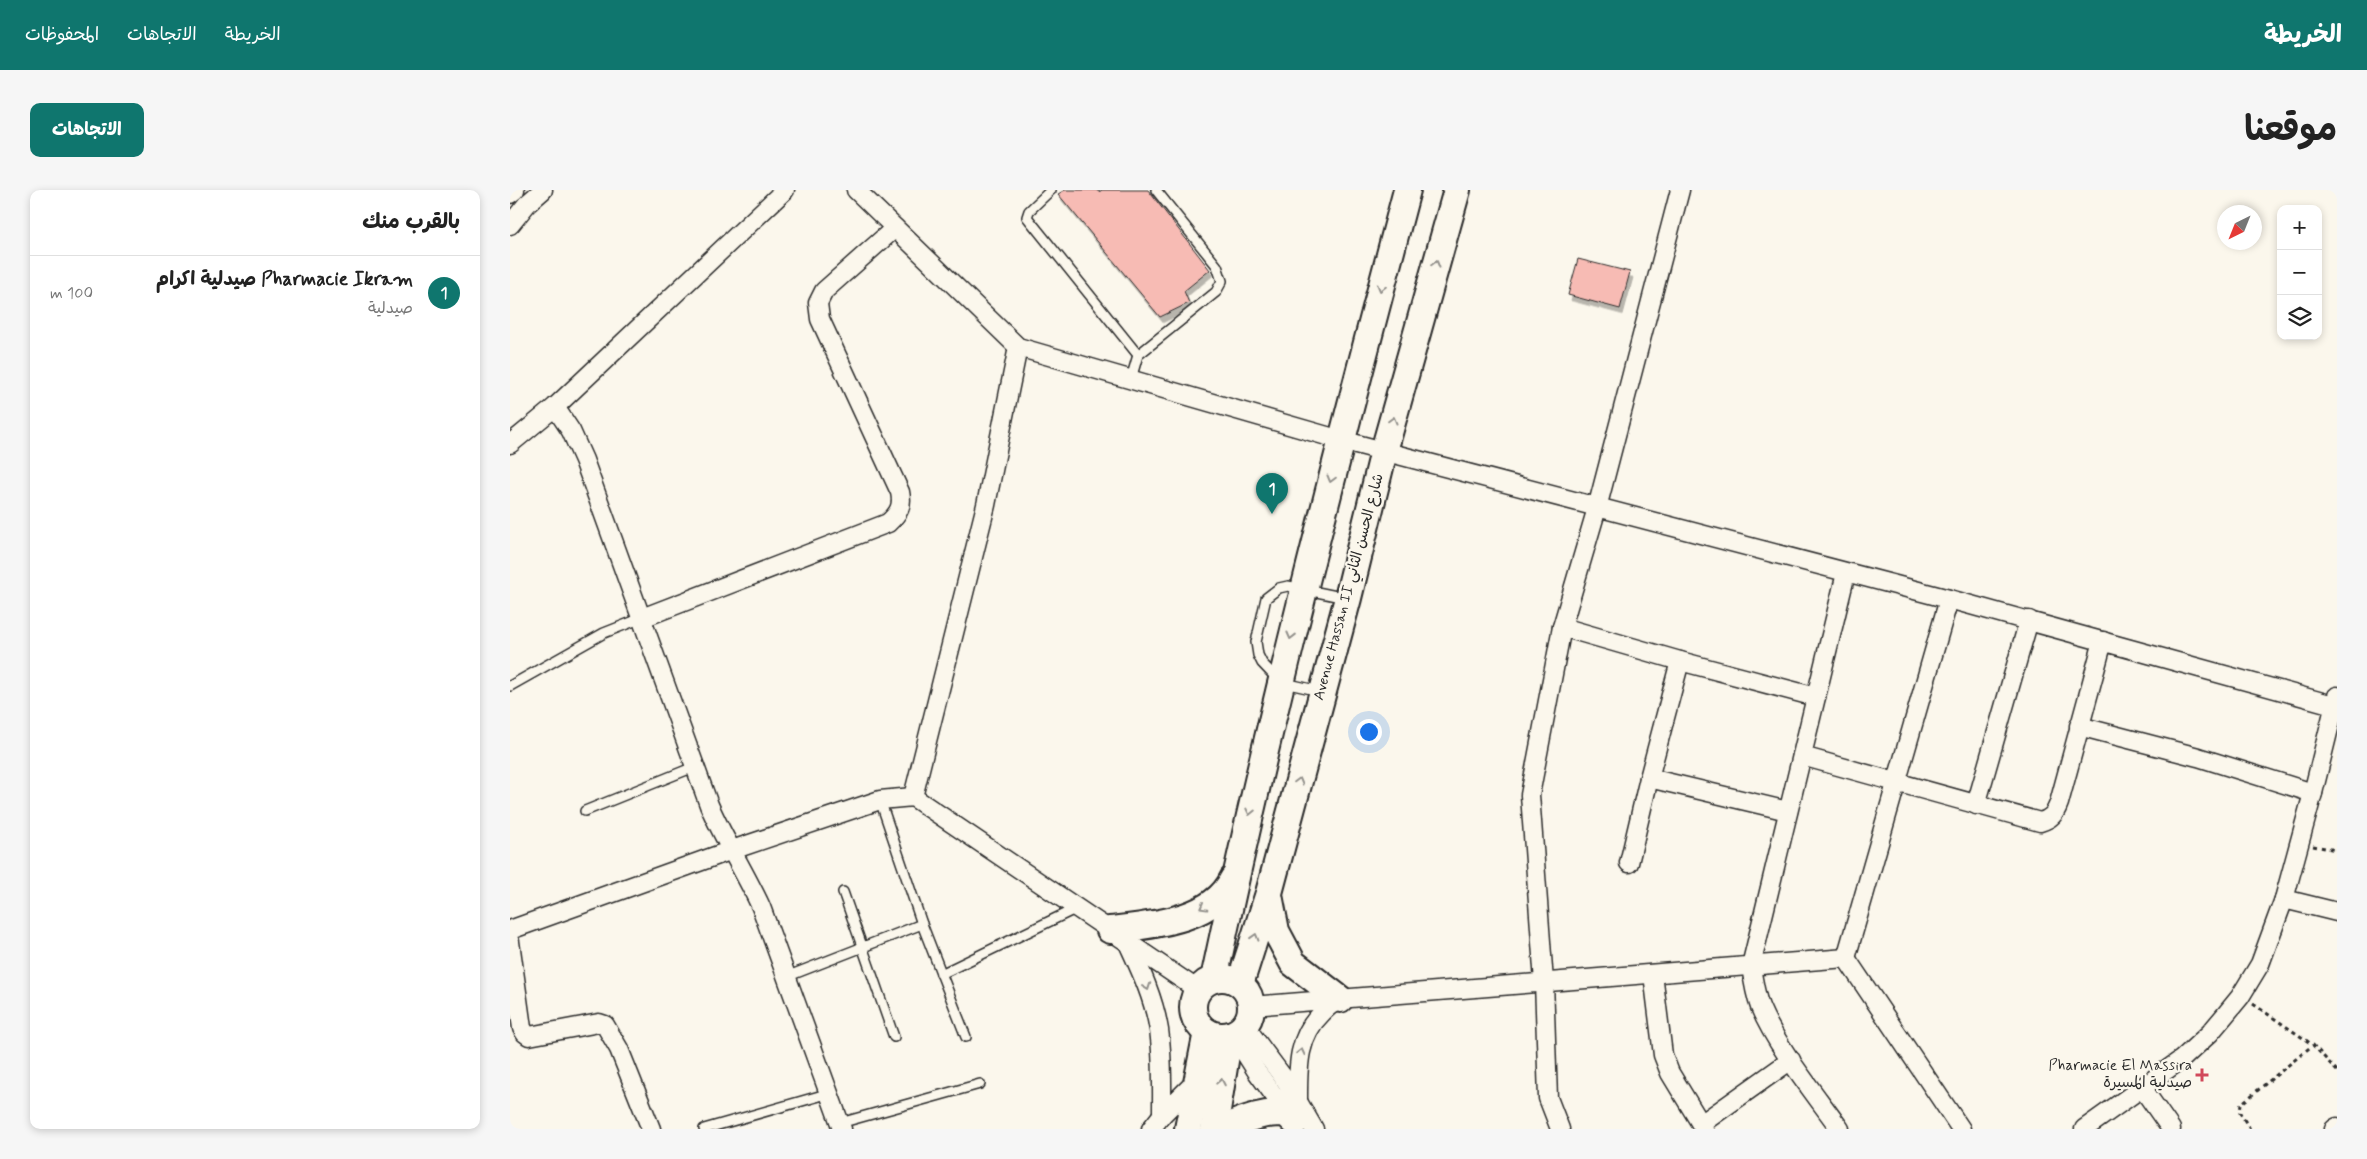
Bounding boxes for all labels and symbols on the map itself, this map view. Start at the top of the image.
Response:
north arrow [2217,205,2262,250]
one-way arrow [1430,259,1441,268]
one-way arrow [1377,283,1387,291]
one-way arrow [1387,416,1398,425]
street label: Avenue Hassan II شارع الحسن الثاني [1309,471,1391,703]
pin: 1 [1256,473,1288,514]
one-way arrow [1326,474,1337,483]
one-way arrow [1286,632,1297,641]
your location [1356,719,1382,745]
one-way arrow [1293,777,1303,785]
one-way arrow [1245,807,1256,816]
one-way arrow [1199,901,1208,911]
one-way arrow [1249,934,1259,942]
one-way arrow [1141,982,1151,991]
one-way arrow [1295,1047,1306,1056]
place label: Pharmacie El Massira صيدلية المسيرة [2049,1056,2192,1093]
marker: Pharmacie El Massira صيدلية المسيرة [2196,1069,2208,1081]
one-way arrow [1215,1078,1226,1087]

